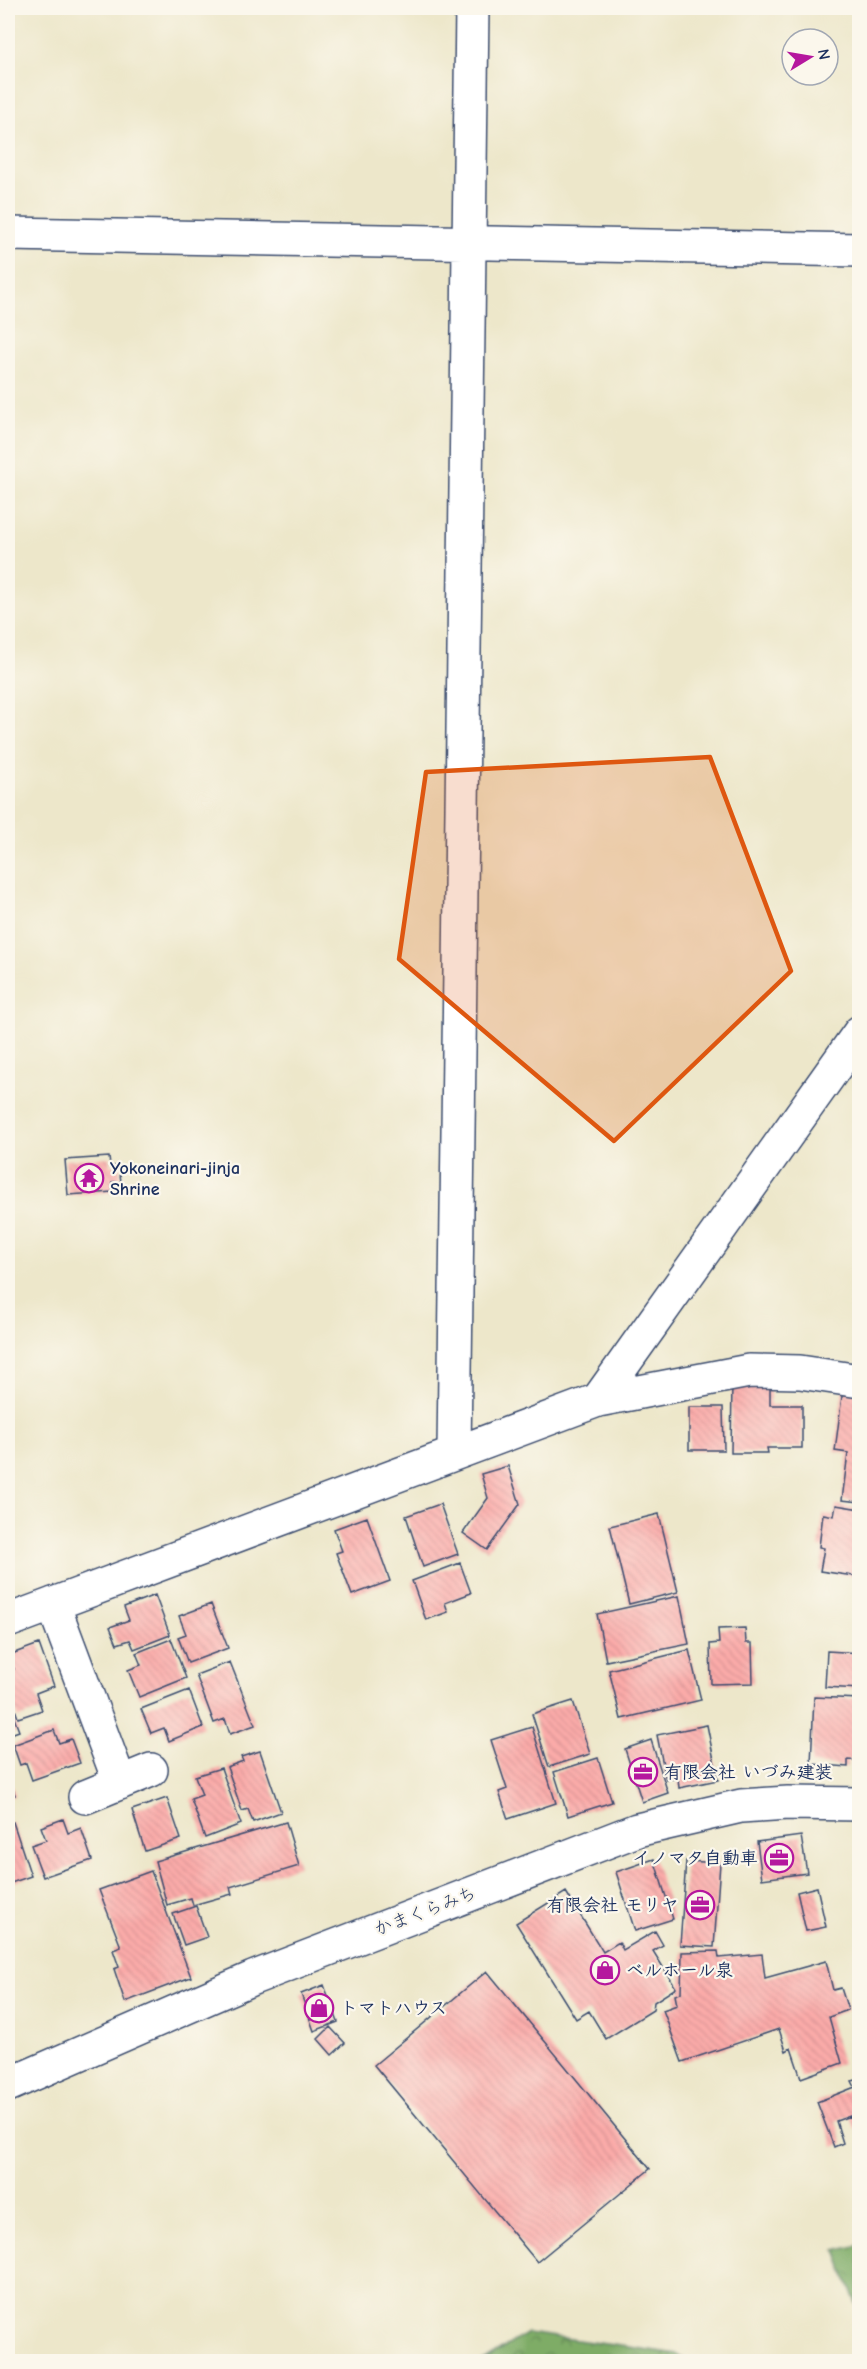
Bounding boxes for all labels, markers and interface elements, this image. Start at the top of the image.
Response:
north arrow [780,27,840,87]
text: N [814,47,834,61]
place label: Yokoneinari-jinja Shrine [110,1158,240,1200]
temple icon: Yokoneinari-jinja Shrine [73,1162,105,1194]
office icon: 有限会社 いづみ建装 [627,1756,659,1788]
place label: 有限会社 いづみ建装 [664,1762,832,1783]
office icon: イノマタ自動車 [763,1842,795,1874]
place label: イノマタ自動車 [632,1848,758,1869]
street label: かまくらみち [371,1882,479,1940]
office icon: 有限会社 モリヤ [684,1889,716,1921]
place label: 有限会社 モリヤ [547,1895,679,1916]
shop icon: ベルホール泉 [589,1954,621,1986]
place label: ベルホール泉 [626,1960,733,1981]
shop icon: トマトハウス [303,1992,335,2024]
place label: トマトハウス [340,1998,447,2019]

